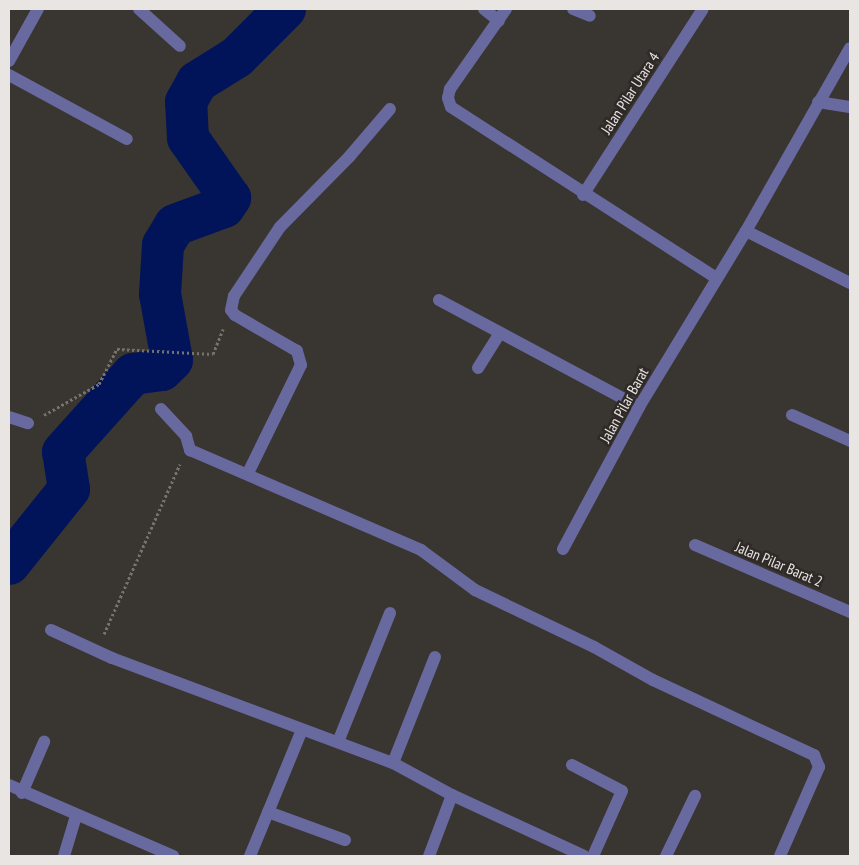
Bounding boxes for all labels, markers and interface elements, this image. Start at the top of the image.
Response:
street label: Jalan Pilar Utara 4 [597,49,663,137]
street label: Jalan Pilar Barat [596,364,652,446]
street label: Jalan Pilar Barat 2 [733,538,825,590]

